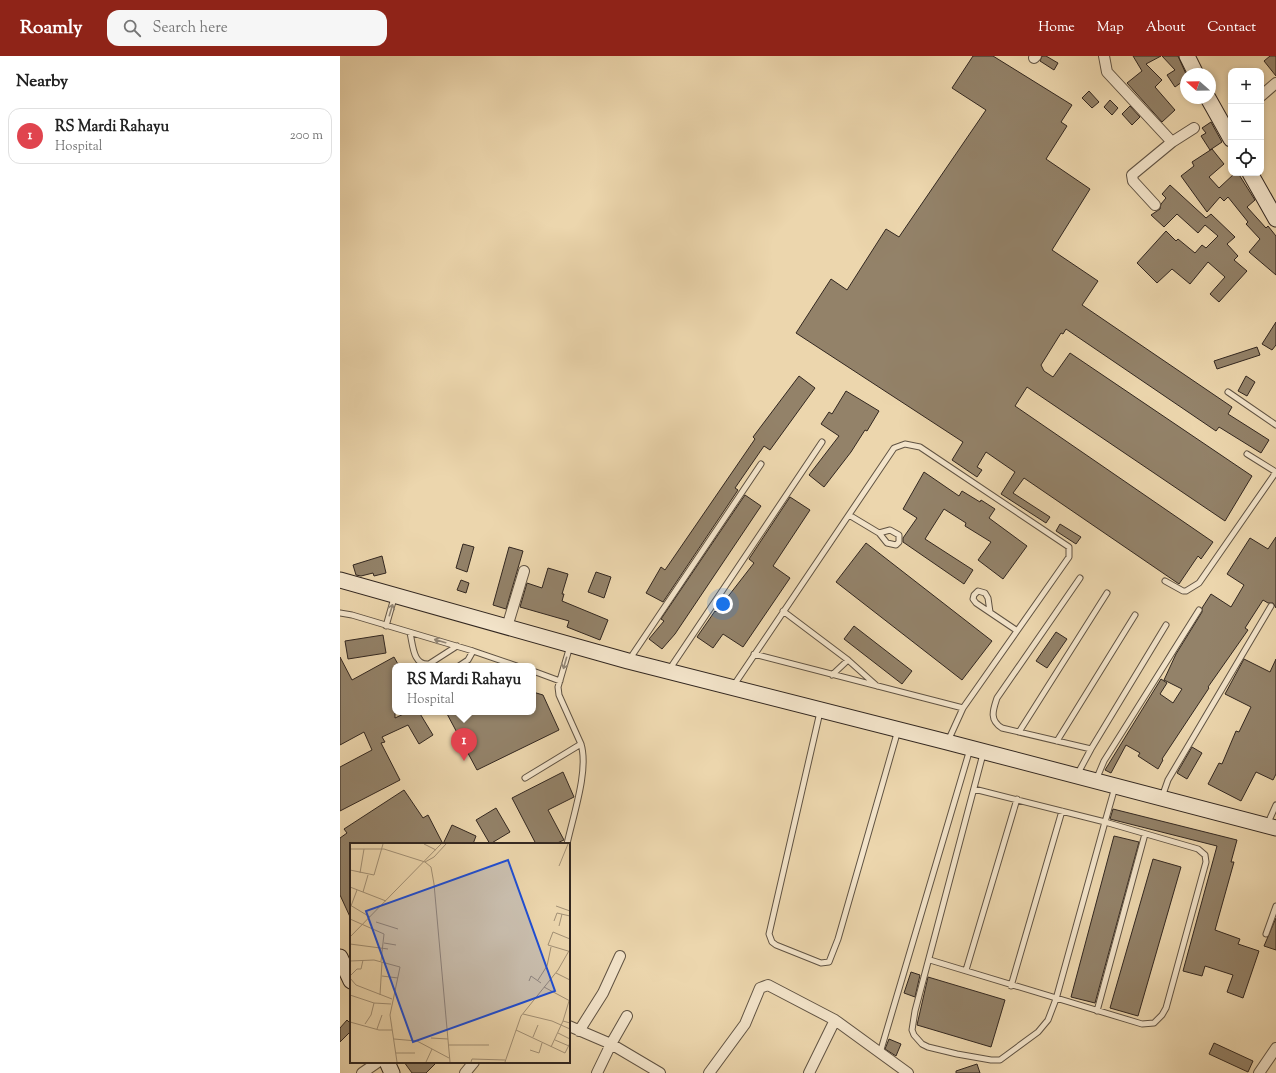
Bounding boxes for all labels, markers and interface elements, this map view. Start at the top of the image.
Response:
search box [107,10,387,46]
text: Roamly [20,15,83,42]
icon: search [121,17,143,39]
text: Search here [153,18,228,39]
text: Home [1038,18,1075,38]
text: Map [1097,18,1124,38]
text: About [1146,18,1185,38]
text: Contact [1207,18,1256,38]
north arrow [1180,68,1216,104]
map controls [1228,68,1264,176]
button: + [1228,68,1264,104]
text: Nearby [16,70,68,94]
button: − [1228,104,1264,140]
text: RS Mardi Rahayu [55,117,169,138]
text: 1 [28,127,32,145]
text: 200 m [290,127,323,145]
text: Hospital [55,138,102,156]
button: locate [1228,140,1264,176]
your location [713,594,733,614]
one-way arrow [388,604,395,617]
one-way arrow [434,637,447,644]
one-way arrow [561,656,568,669]
popup [392,663,536,715]
text: RS Mardi Rahayu [407,670,521,691]
text: Hospital [407,691,454,709]
pin: 1 [451,728,477,761]
inset map [350,843,570,1063]

